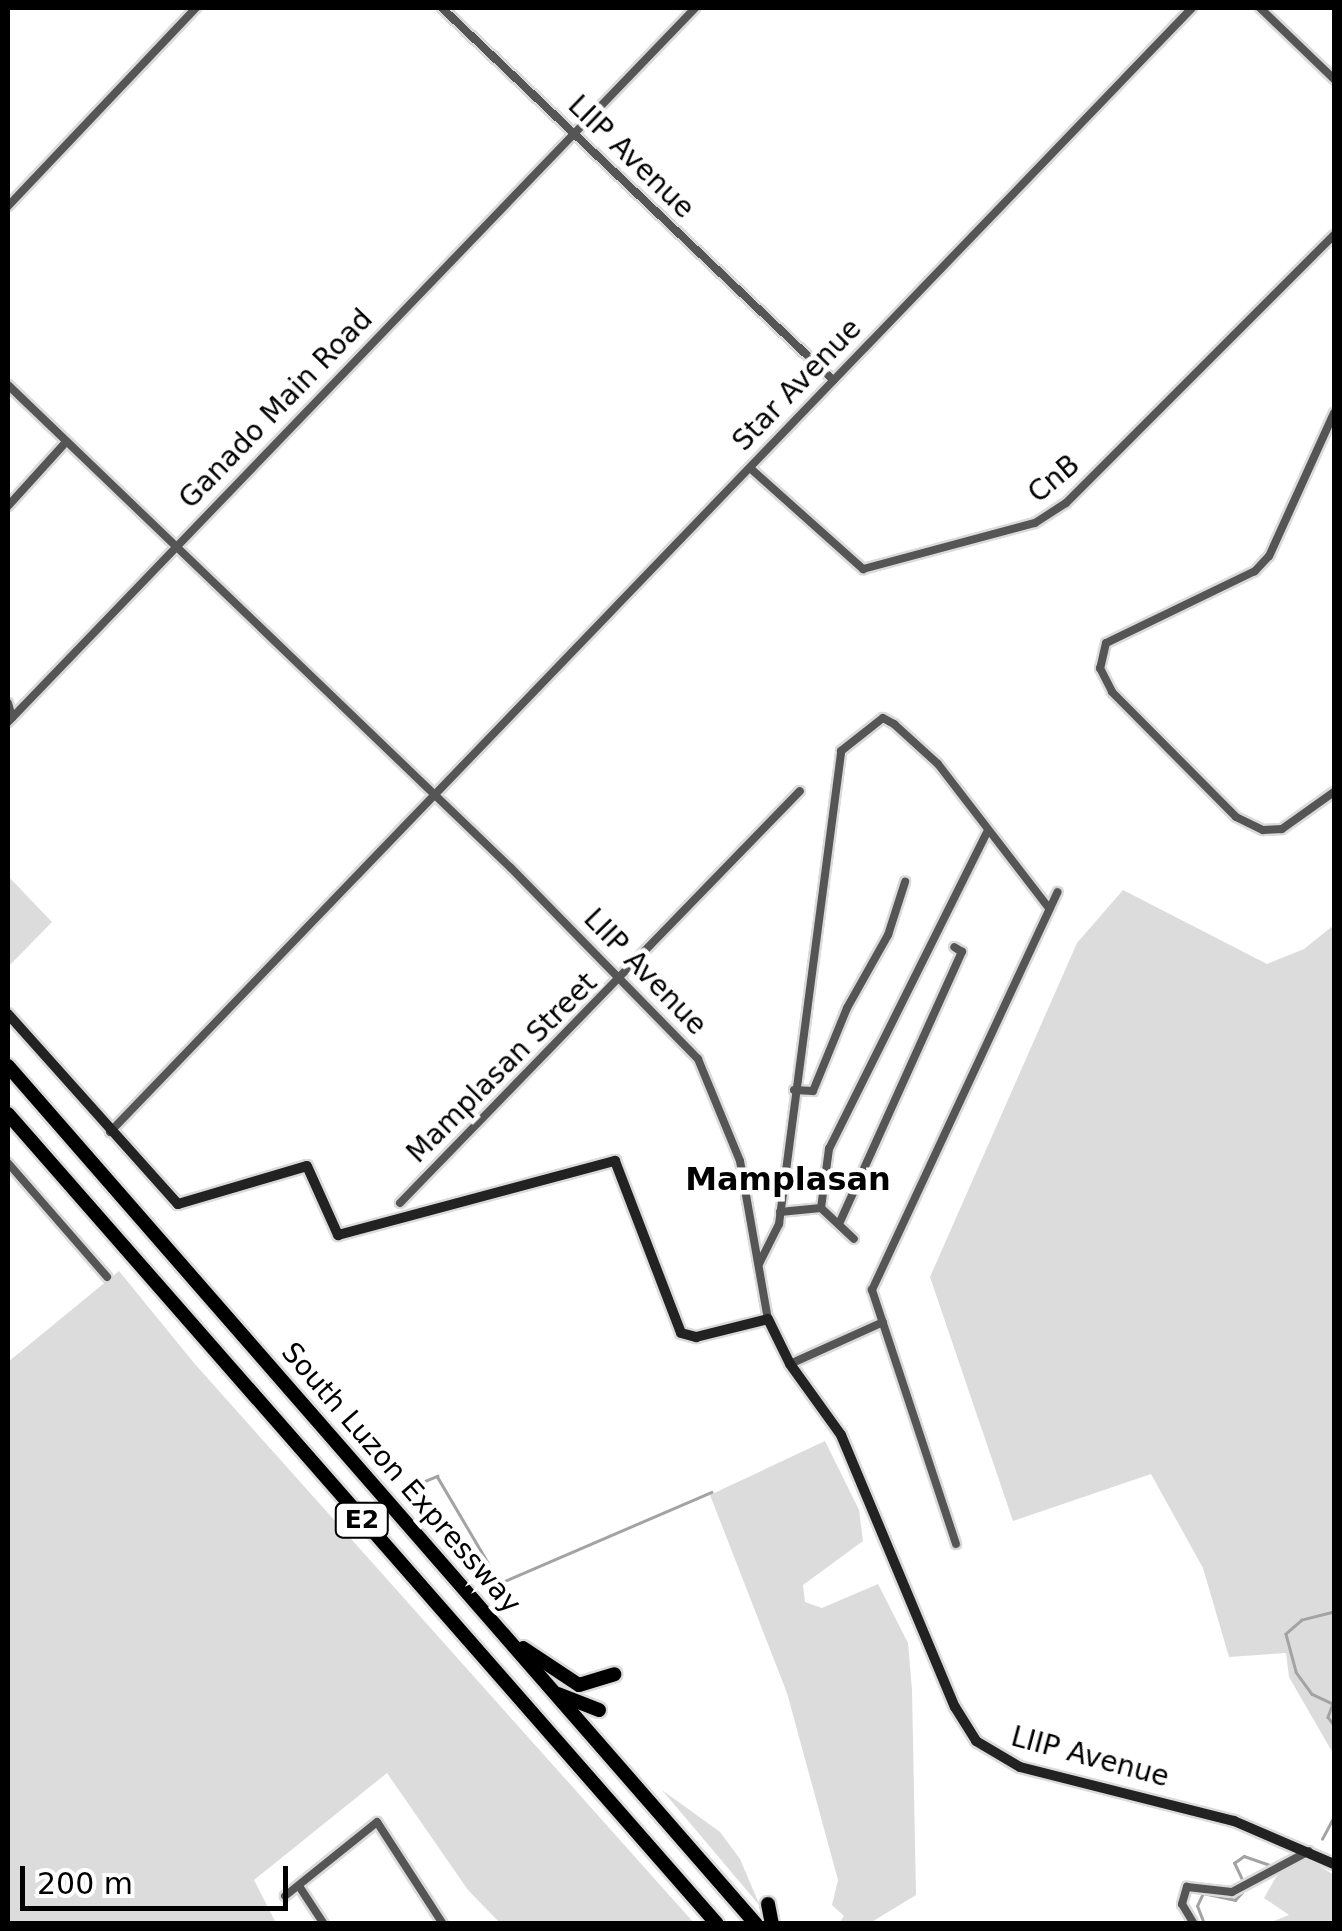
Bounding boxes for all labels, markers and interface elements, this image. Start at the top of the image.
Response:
street label: LIIP Avenue [561,89,701,225]
street label: Ganado Main Road [172,303,380,515]
street label: Star Avenue [726,312,868,458]
street label: CnB [1022,448,1086,510]
street label: LIIP Avenue [577,902,713,1042]
street label: Mamplasan Street [400,966,604,1170]
district label: Mamplasan [685,1160,891,1198]
street label: South Luzon Expressway [274,1336,528,1620]
road number: E2 [334,1500,390,1540]
street label: LIIP Avenue [1007,1720,1173,1794]
scale bar [25,1846,292,1908]
text: 200 m [37,1866,133,1901]

